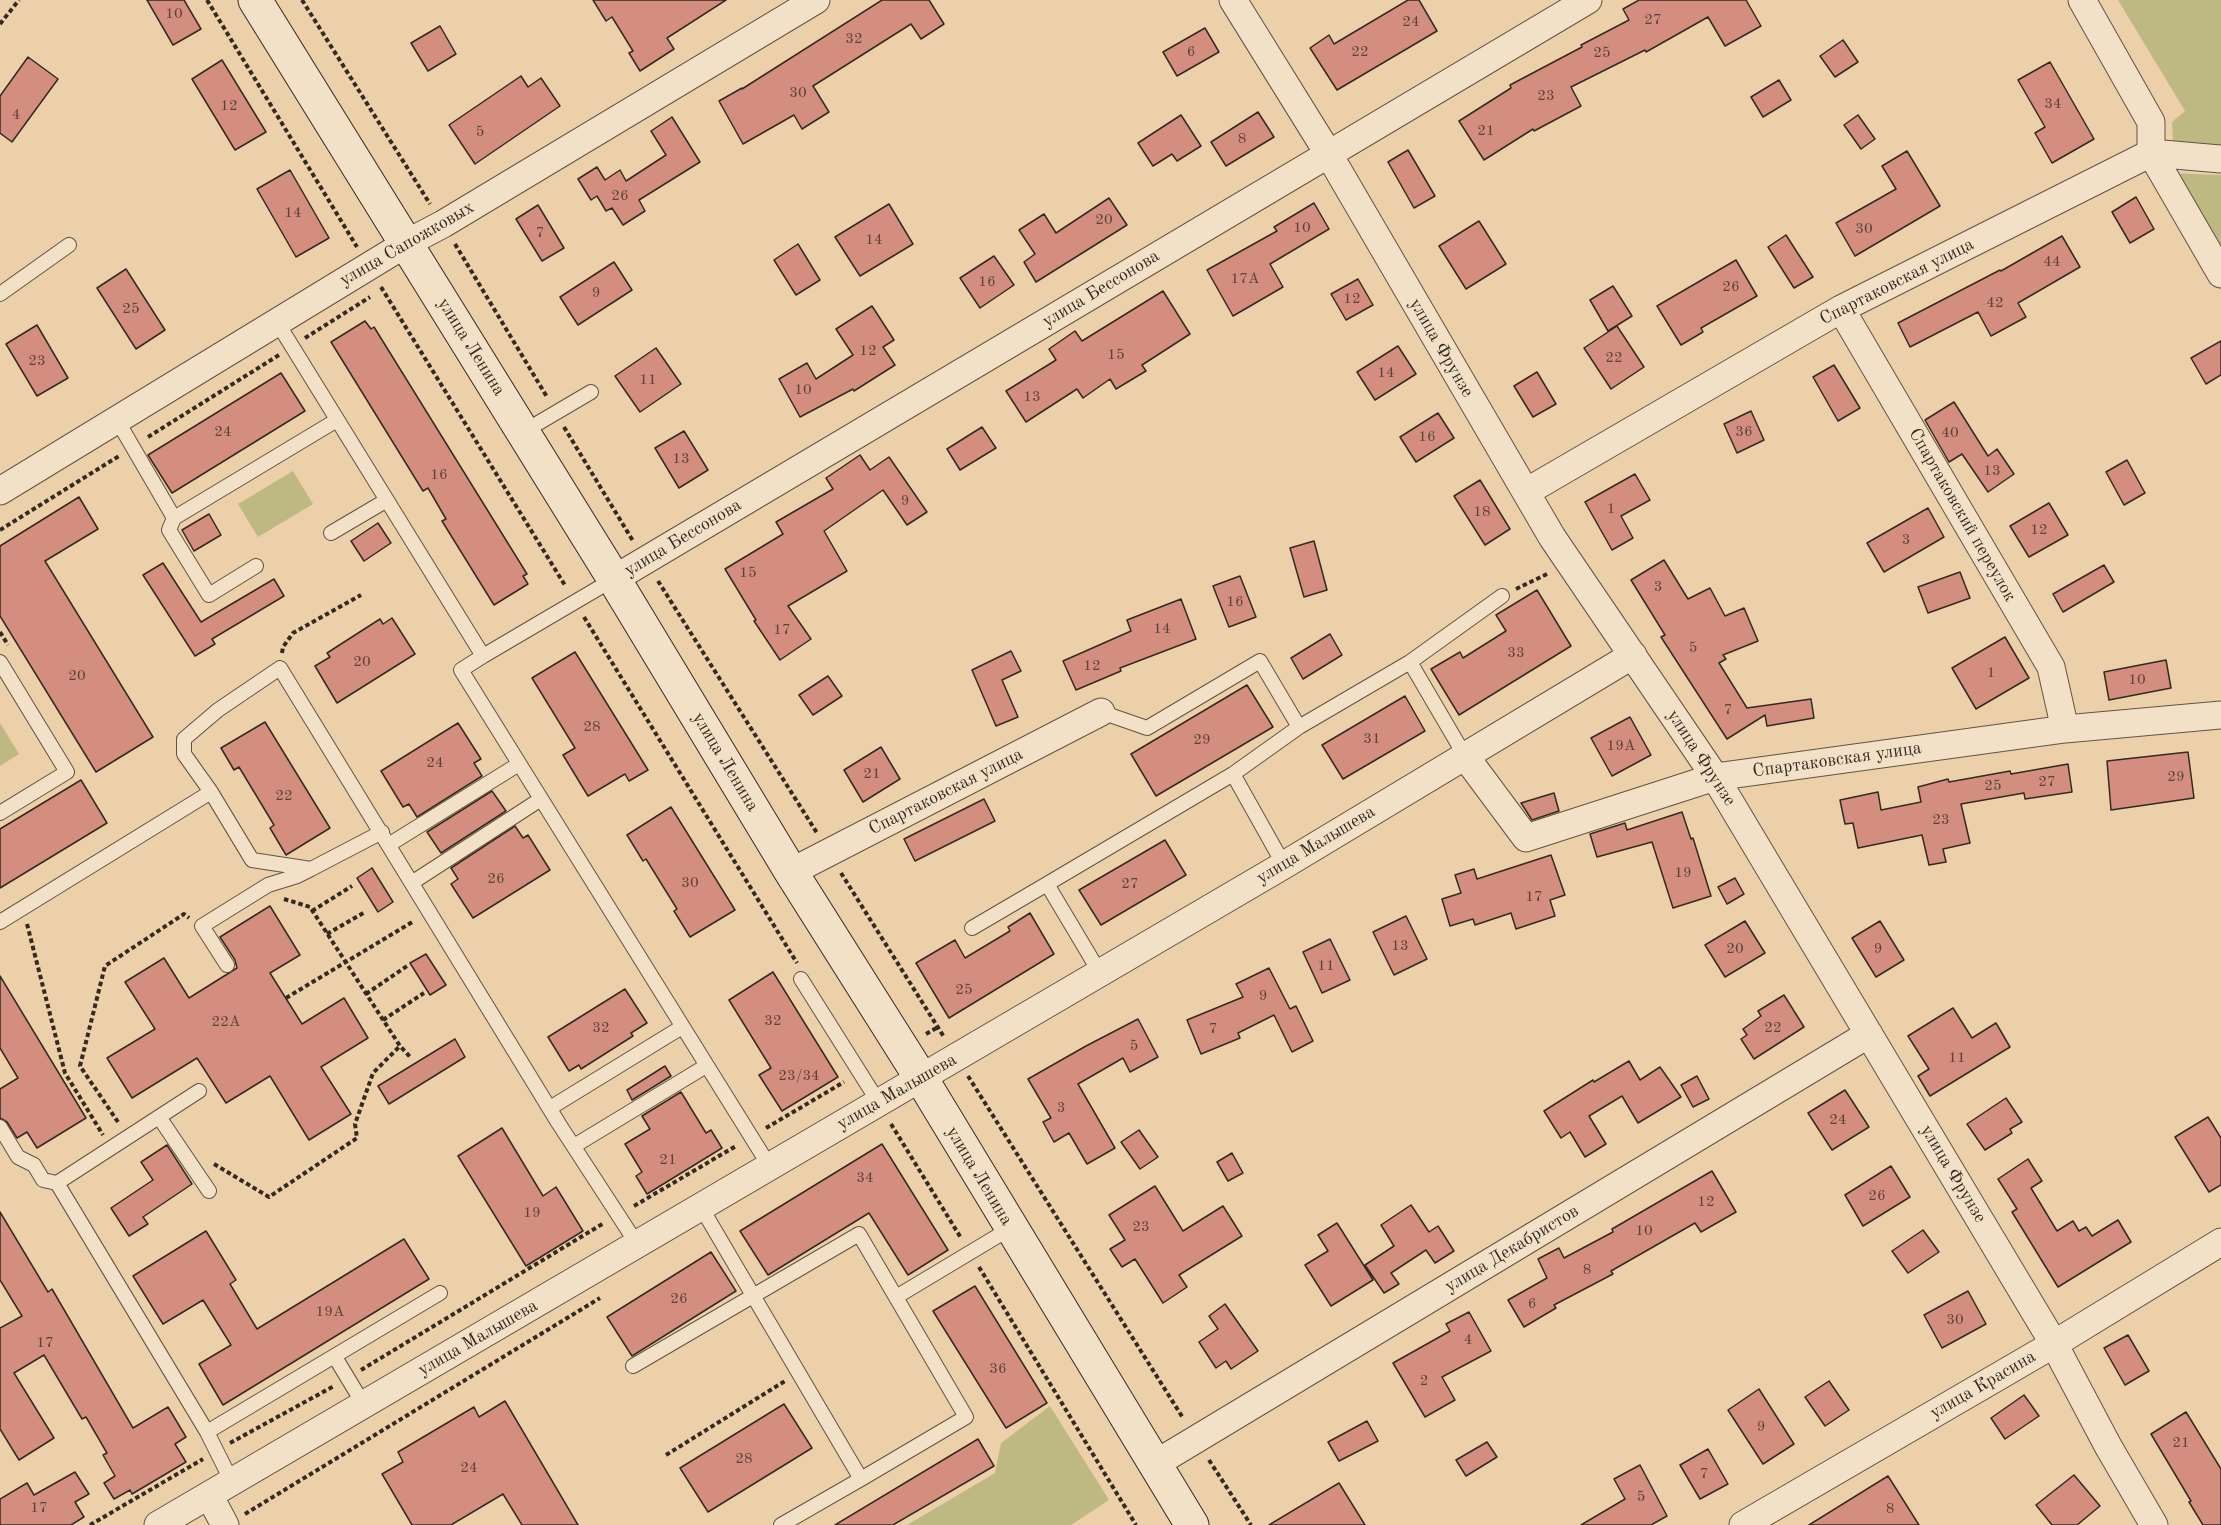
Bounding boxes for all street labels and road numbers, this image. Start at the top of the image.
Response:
street label: улица Сапожковых [336,197,478,291]
street label: Спартаковская улица [1816,234,1978,330]
street label: улица Бессонова [1038,245,1164,333]
street label: улица Ленина [432,294,510,400]
street label: улица Фрунзе [1404,295,1478,401]
street label: Спартаковский переулок [1903,424,2021,606]
street label: улица Бессонова [620,494,746,582]
street label: улица Фрунзе [1662,706,1740,810]
street label: улица Ленина [687,709,763,815]
street label: Спартаковская улица [1751,737,1923,783]
street label: Спартаковская улица [865,744,1027,840]
street label: улица Малышева [1253,801,1379,889]
street label: улица Малышева [833,1049,961,1135]
street label: улица Фрунзе [1915,1121,1991,1227]
street label: улица Ленина [941,1123,1017,1229]
street label: улица Декабристов [1441,1200,1583,1298]
street label: улица Малышева [414,1295,542,1381]
street label: улица Красина [1926,1346,2040,1424]

